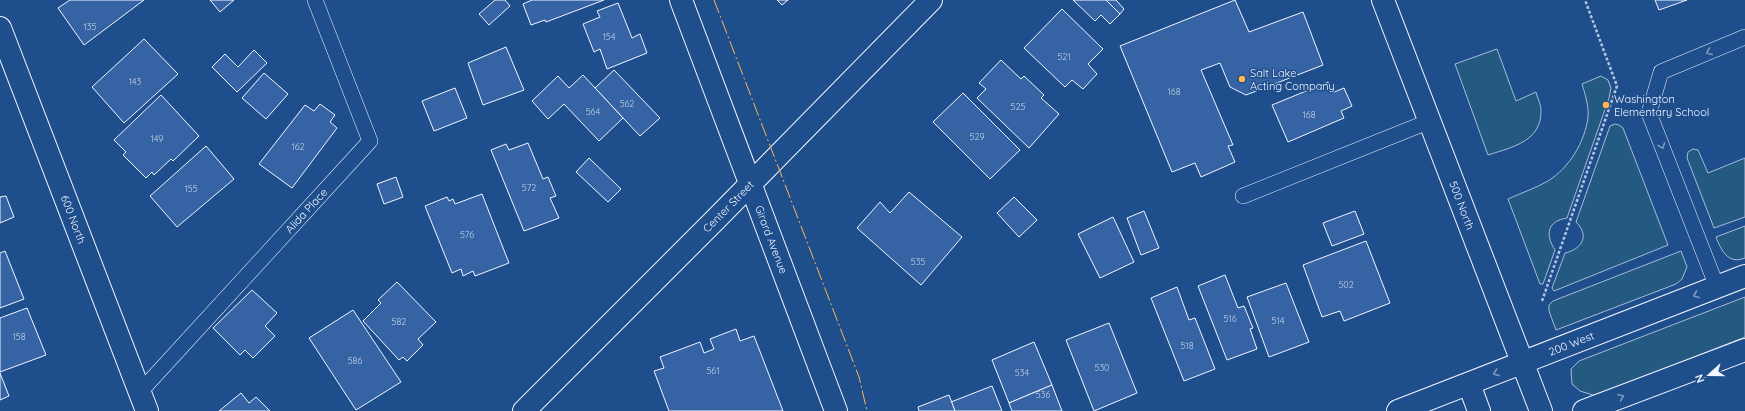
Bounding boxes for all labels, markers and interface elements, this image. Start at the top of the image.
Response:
house number: 135 [84,21,97,32]
house number: 154 [603,31,616,42]
one-way arrow [1705,47,1713,55]
house number: 521 [1057,51,1071,62]
place label: Salt Lake Acting Company [1250,66,1335,93]
marker: Salt Lake Acting Company [1237,74,1247,84]
house number: 143 [129,76,142,87]
house number: 168 [1167,86,1181,97]
place label: Washington Elementary School [1614,92,1709,119]
house number: 562 [620,98,634,109]
marker: Washington Elementary School [1601,100,1611,110]
house number: 525 [1011,101,1025,112]
house number: 564 [586,106,601,117]
house number: 168 [1302,109,1316,120]
house number: 529 [970,131,984,142]
house number: 149 [151,133,163,144]
house number: 162 [291,141,305,152]
one-way arrow [1657,142,1665,149]
street label: Center Street [700,178,757,235]
street label: 500 North [1446,179,1478,232]
house number: 572 [522,182,536,193]
house number: 155 [184,183,198,194]
street label: Alida Place [282,185,330,236]
street label: 600 North [58,193,89,246]
street label: Girard Avenue [752,203,791,276]
house number: 576 [460,229,474,240]
house number: 535 [911,256,925,267]
house number: 502 [1338,279,1354,290]
one-way arrow [1692,291,1699,299]
house number: 516 [1223,313,1237,324]
house number: 514 [1272,315,1285,326]
house number: 582 [392,316,406,327]
street label: 200 West [1547,328,1596,359]
house number: 158 [12,331,26,342]
house number: 518 [1180,340,1194,351]
house number: 586 [348,355,362,366]
north arrow [1689,355,1729,395]
house number: 530 [1095,362,1109,373]
house number: 561 [706,365,720,376]
house number: 534 [1015,367,1029,378]
one-way arrow [1493,369,1500,377]
text: N [1692,372,1708,385]
house number: 536 [1036,389,1050,400]
one-way arrow [1617,394,1624,402]

